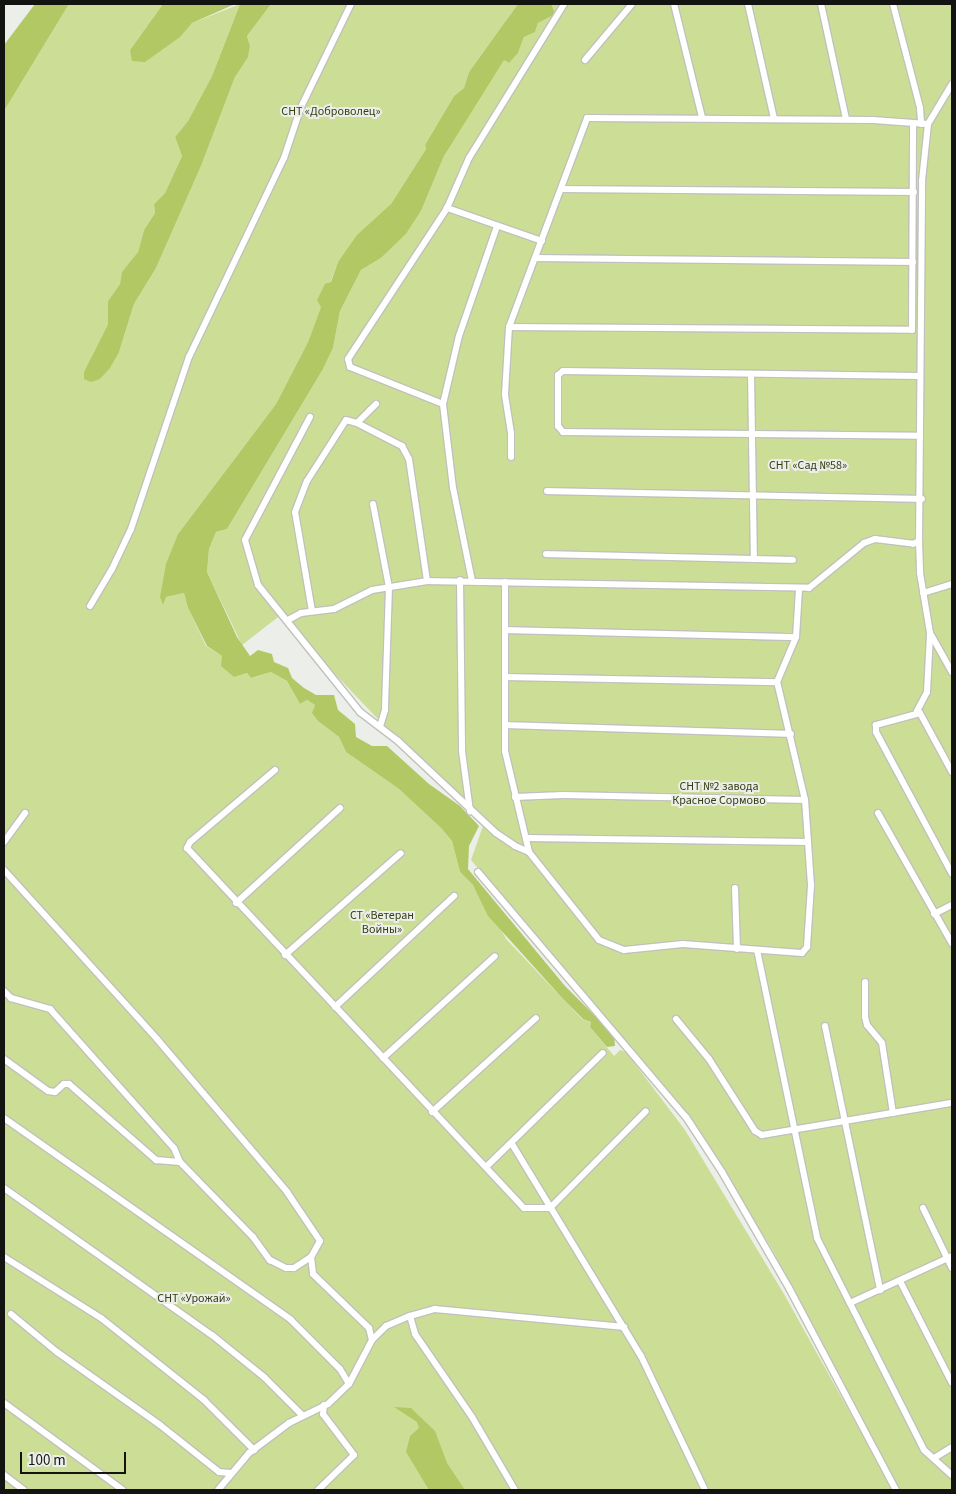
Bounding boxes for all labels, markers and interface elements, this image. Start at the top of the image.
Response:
park label: СНТ «Доброволец» [281,105,381,119]
park label: СНТ «Сад №58» [769,459,847,473]
park label: СНТ №2 завода Красное Сормово [672,780,766,808]
park label: СТ «Ветеран Войны» [350,909,414,937]
park label: СНТ «Урожай» [157,1292,231,1306]
scale bar [22,1442,129,1474]
text: 100 m [28,1450,66,1471]

